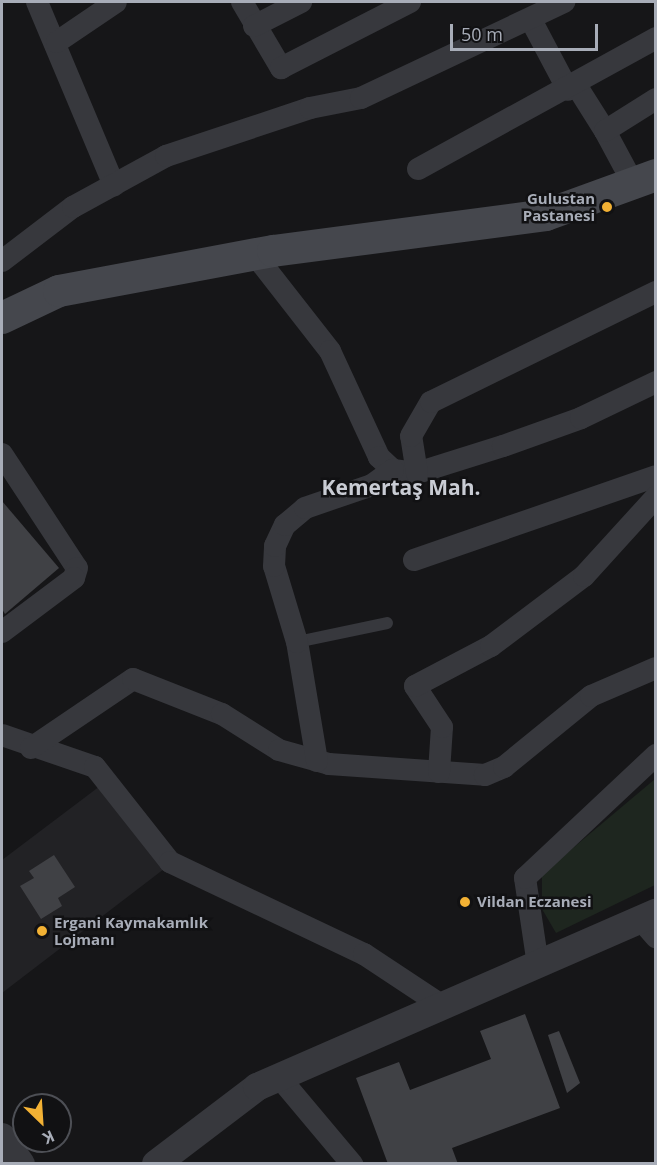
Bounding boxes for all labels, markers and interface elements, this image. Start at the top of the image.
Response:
scale bar [453,12,602,50]
text: 50 m [461,22,503,46]
place label: Gulustan Pastanesi [523,189,595,224]
marker: Gulustan Pastanesi [600,200,614,214]
district label: Kemertaş Mah. [322,474,480,500]
place label: Vildan Eczanesi [477,893,591,911]
marker: Vildan Eczanesi [458,895,472,909]
place label: Ergani Kaymakamlık Lojmanı [54,913,208,948]
marker: Ergani Kaymakamlık Lojmanı [35,924,49,938]
north arrow [12,1093,72,1153]
text: K [39,1125,58,1150]

